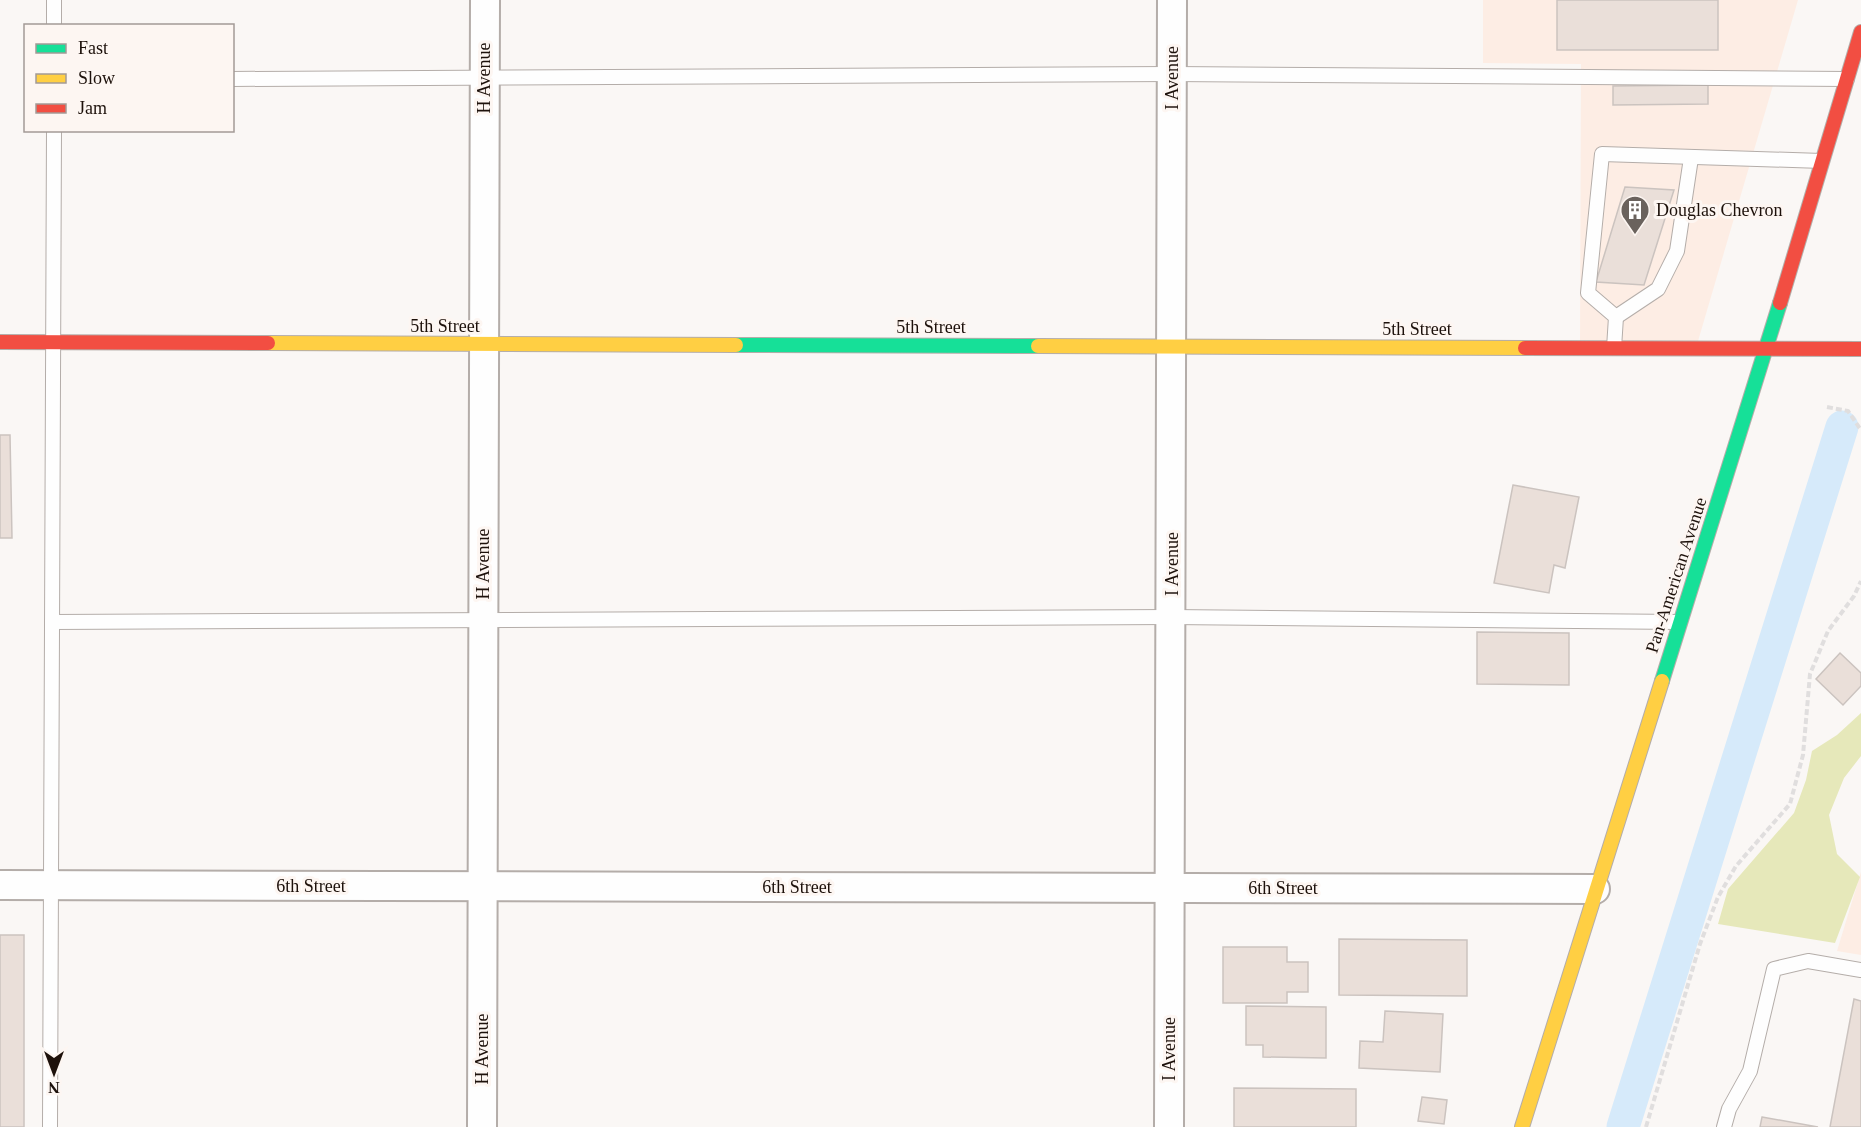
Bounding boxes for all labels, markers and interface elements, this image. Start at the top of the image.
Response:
legend [24,24,234,132]
text: Fast [78,38,108,58]
street label: H Avenue [474,42,494,114]
street label: I Avenue [1162,46,1182,110]
text: Slow [78,68,115,88]
text: Jam [78,98,107,118]
building icon: Douglas Chevron [1619,194,1651,236]
place label: Douglas Chevron [1656,200,1782,220]
street label: 5th Street [410,316,480,336]
street label: 5th Street [896,317,966,337]
street label: 5th Street [1382,319,1452,339]
street label: Pan-American Avenue [1641,495,1711,655]
street label: H Avenue [473,528,493,600]
street label: I Avenue [1162,532,1182,596]
street label: 6th Street [276,876,346,896]
street label: 6th Street [762,877,832,897]
street label: 6th Street [1248,878,1318,898]
street label: H Avenue [472,1013,492,1085]
street label: I Avenue [1159,1017,1179,1081]
north arrow [24,1043,84,1103]
text: N [48,1079,60,1096]

